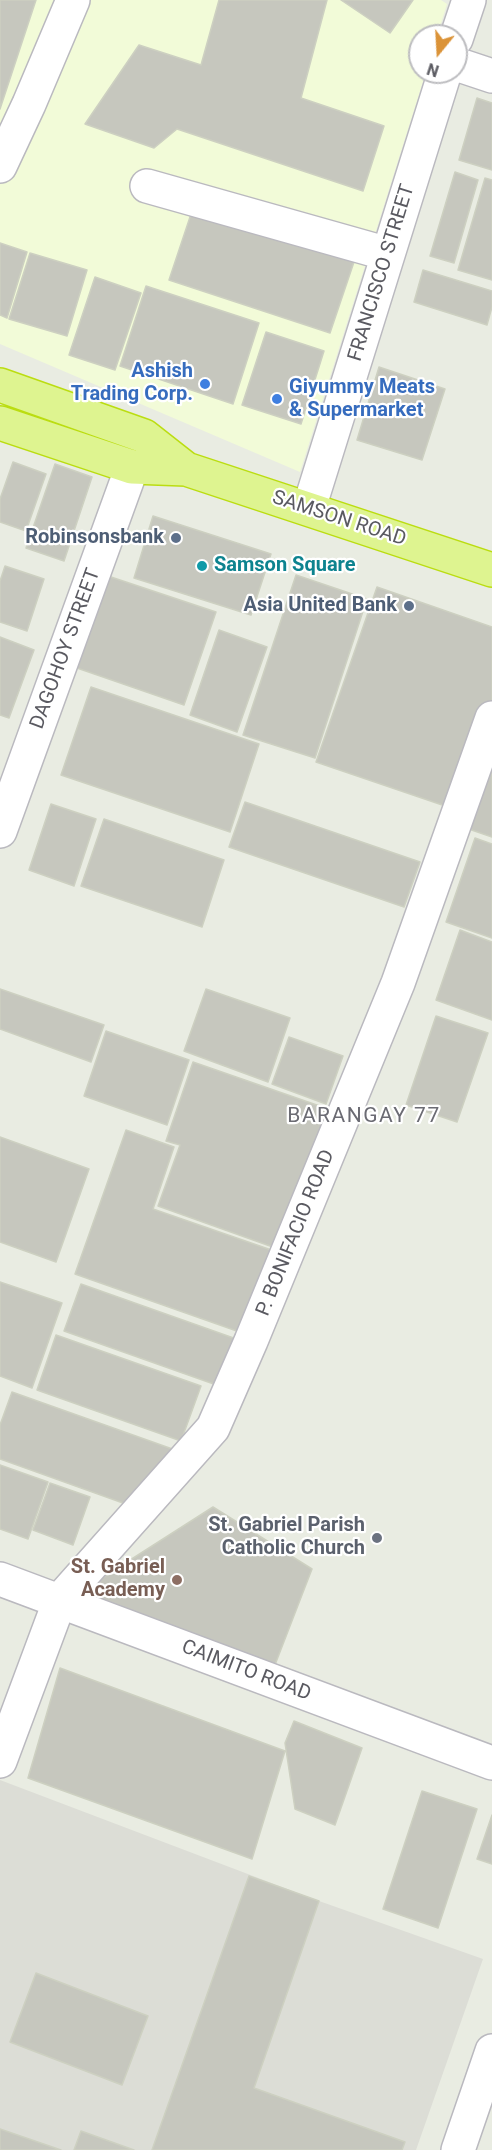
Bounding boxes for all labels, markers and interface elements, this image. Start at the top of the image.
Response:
north arrow [408,24,468,84]
text: N [425,59,441,80]
street label: FRANCISCO STREET [344,182,420,364]
place label: Ashish Trading Corp. [71,360,193,407]
place label: Giyummy Meats & Supermarket [289,376,435,423]
marker: Ashish Trading Corp. [198,377,212,391]
marker: Giyummy Meats & Supermarket [270,392,284,406]
street label: SAMSON ROAD [269,486,409,552]
place label: Robinsonsbank [25,526,164,550]
marker: Robinsonsbank [169,531,183,545]
place label: Samson Square [214,554,356,578]
marker: Samson Square [195,559,209,573]
street label: DAGOHOY STREET [26,566,106,732]
place label: Asia United Bank [243,594,397,618]
marker: Asia United Bank [402,599,416,613]
district label: BARANGAY 77 [287,1104,441,1130]
street label: P. BONIFACIO ROAD [252,1146,340,1320]
place label: St. Gabriel Parish Catholic Church [208,1514,365,1561]
marker: St. Gabriel Parish Catholic Church [370,1531,384,1545]
place label: St. Gabriel Academy [71,1556,165,1603]
marker: St. Gabriel Academy [170,1573,184,1587]
street label: CAIMITO ROAD [178,1635,314,1707]

